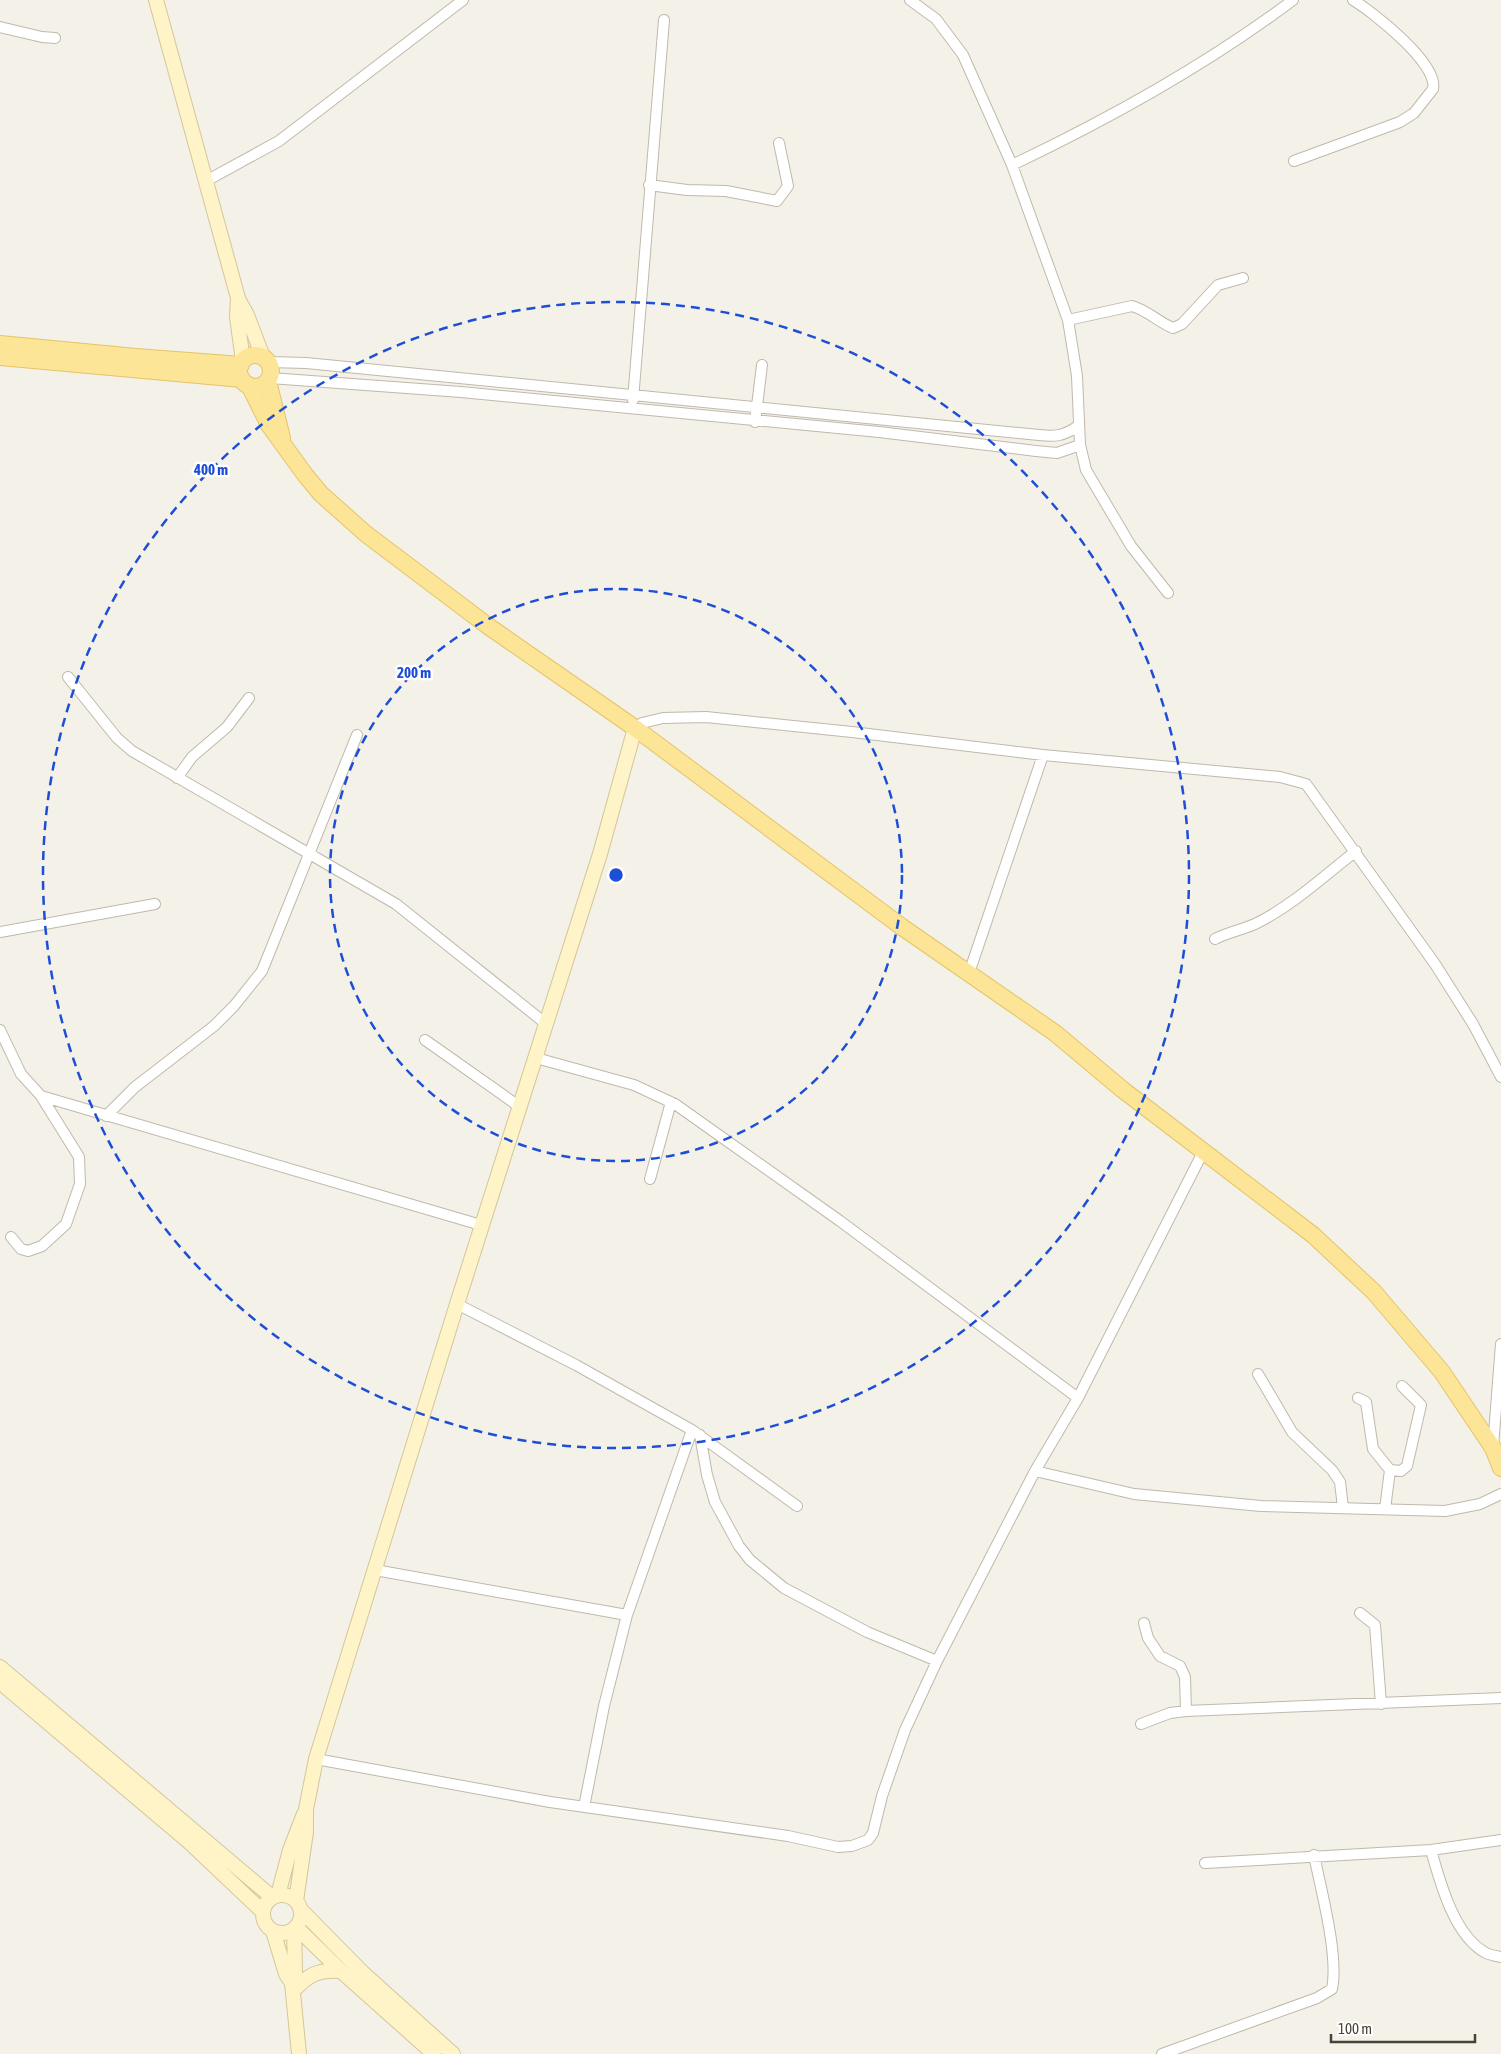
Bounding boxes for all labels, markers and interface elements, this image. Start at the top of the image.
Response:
text: 400 m [193,461,228,478]
text: 200 m [397,664,431,681]
centre of rings [607,866,625,884]
scale bar [1331,2012,1475,2044]
text: 100 m [1338,2020,1372,2037]

